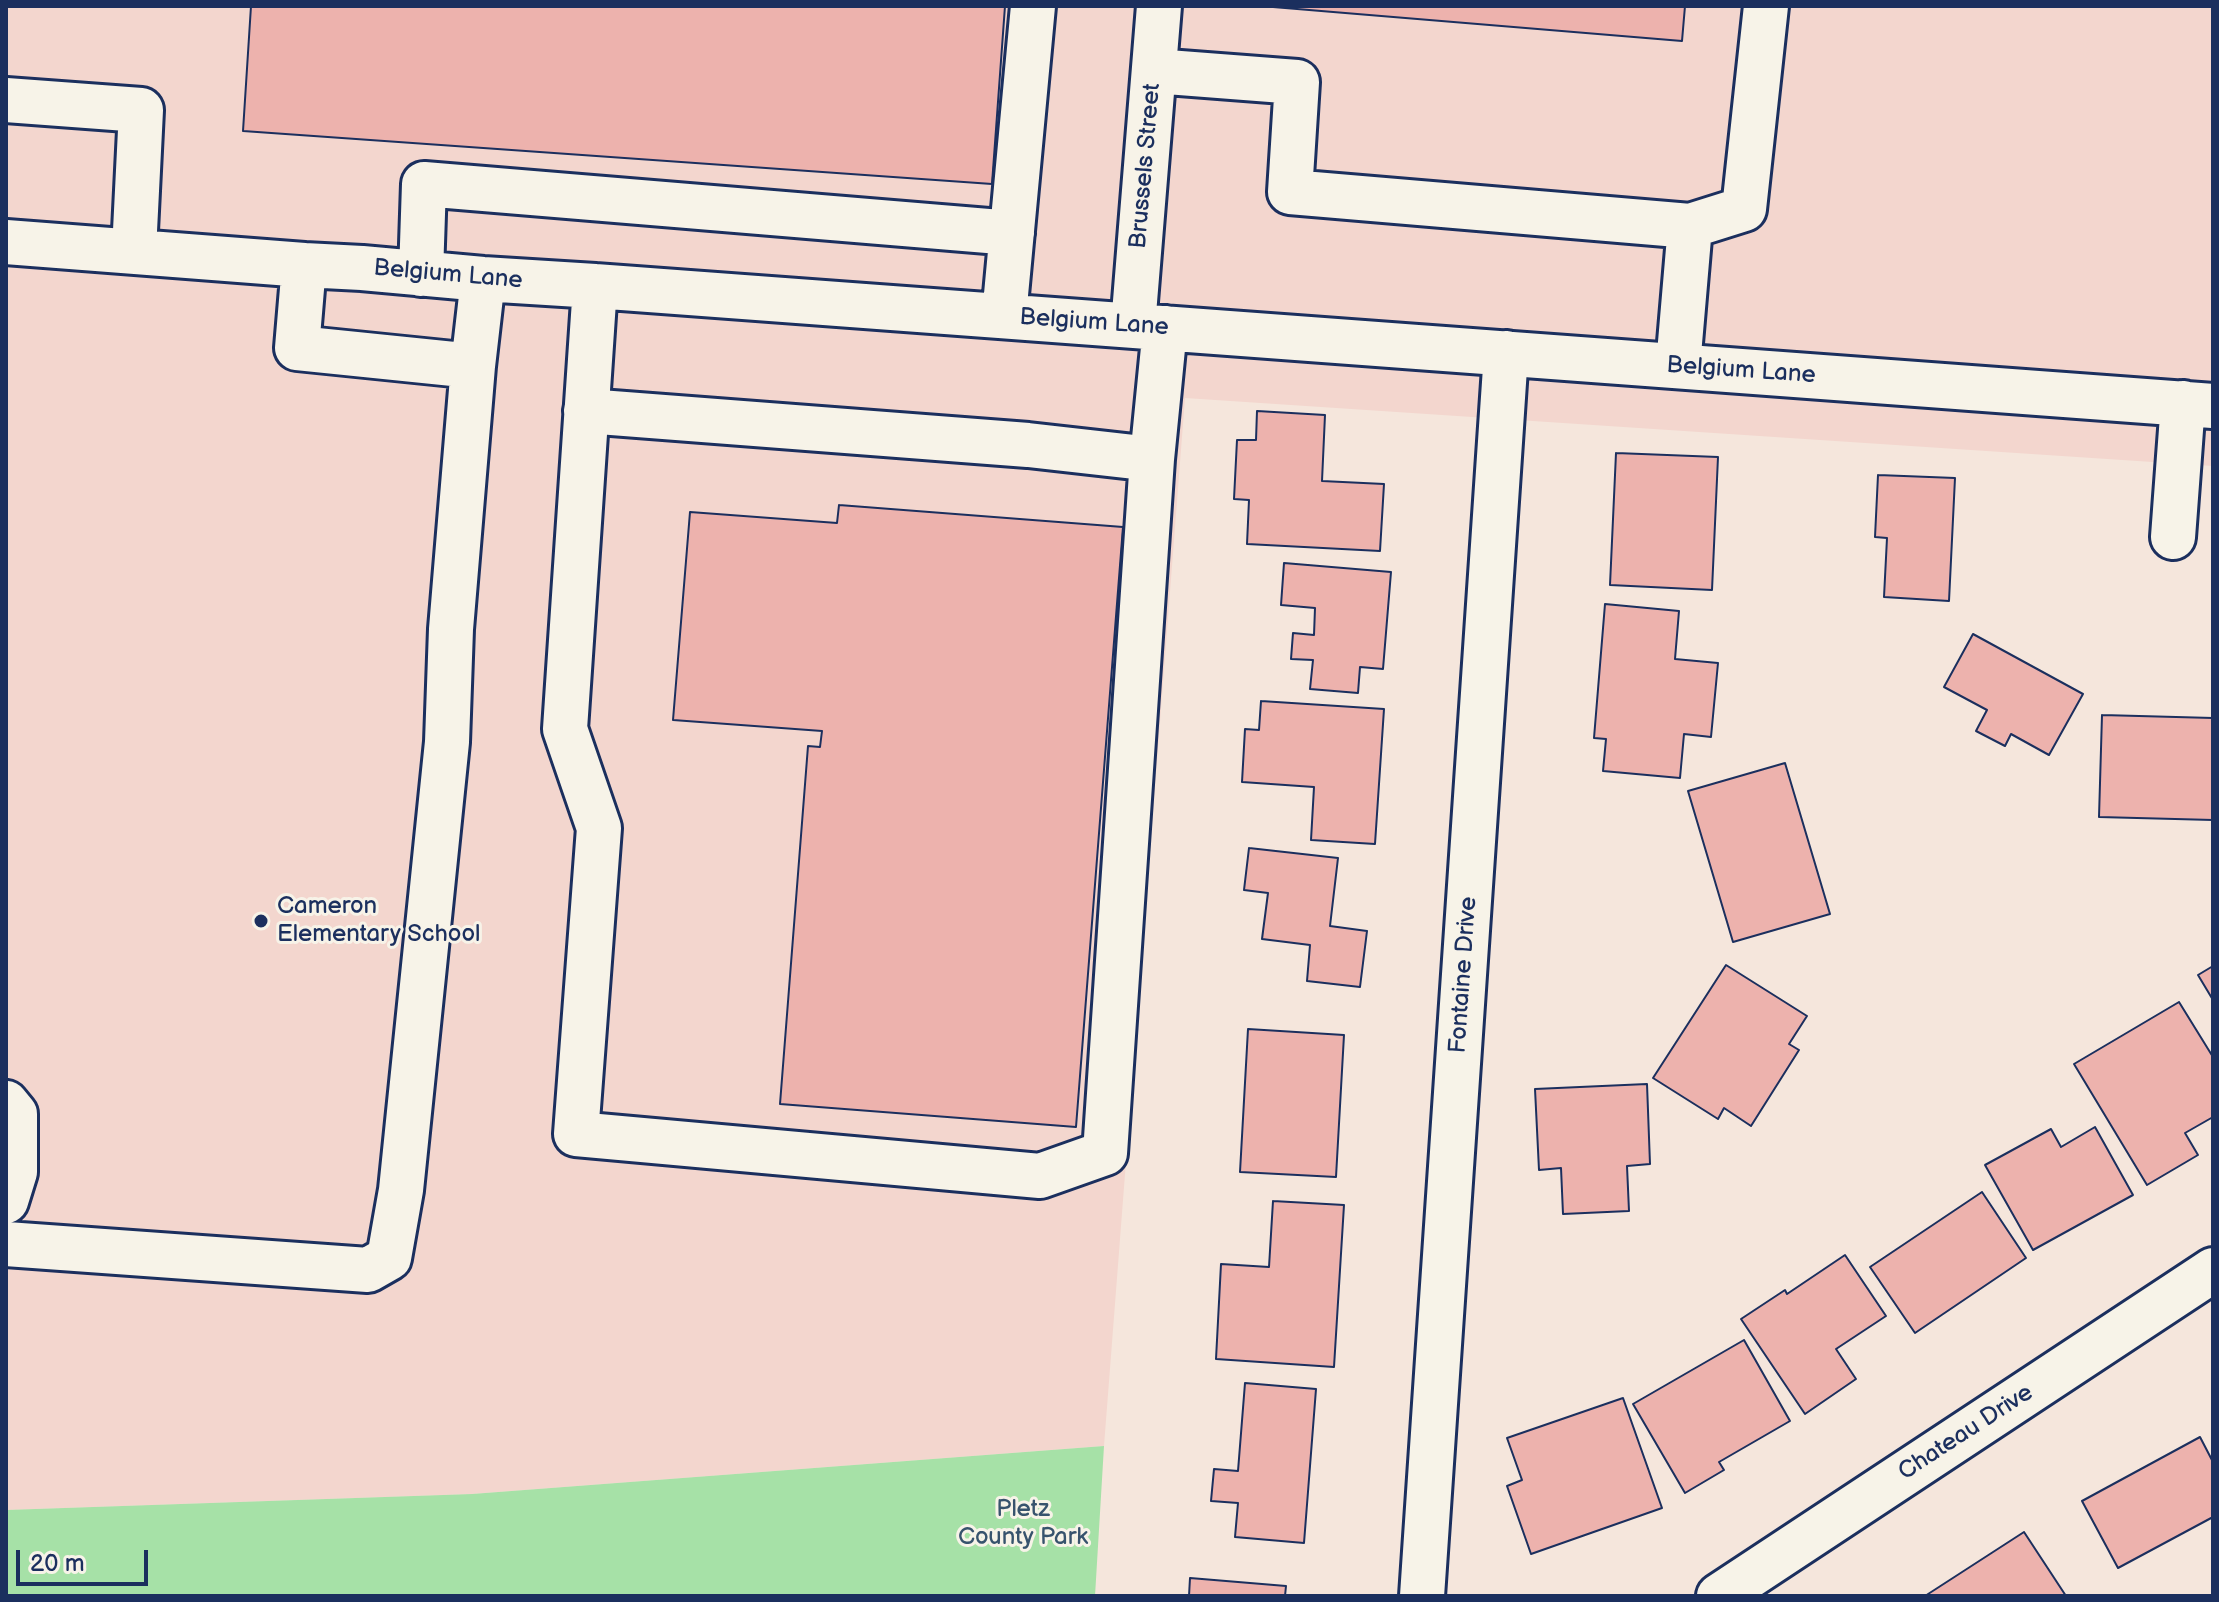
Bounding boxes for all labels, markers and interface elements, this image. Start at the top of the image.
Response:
street label: Brussels Street [1124,82,1168,250]
street label: Belgium Lane [372,254,524,296]
street label: Belgium Lane [1018,303,1170,343]
street label: Belgium Lane [1665,351,1817,391]
place label: Cameron Elementary School [277,893,480,949]
street label: Fontaine Drive [1444,896,1484,1054]
marker: Cameron Elementary School [252,912,270,930]
street label: Chateau Drive [1893,1379,2039,1487]
park label: Pletz County Park [958,1496,1088,1552]
scale bar [20,1534,152,1584]
text: 20 m [30,1549,85,1578]

